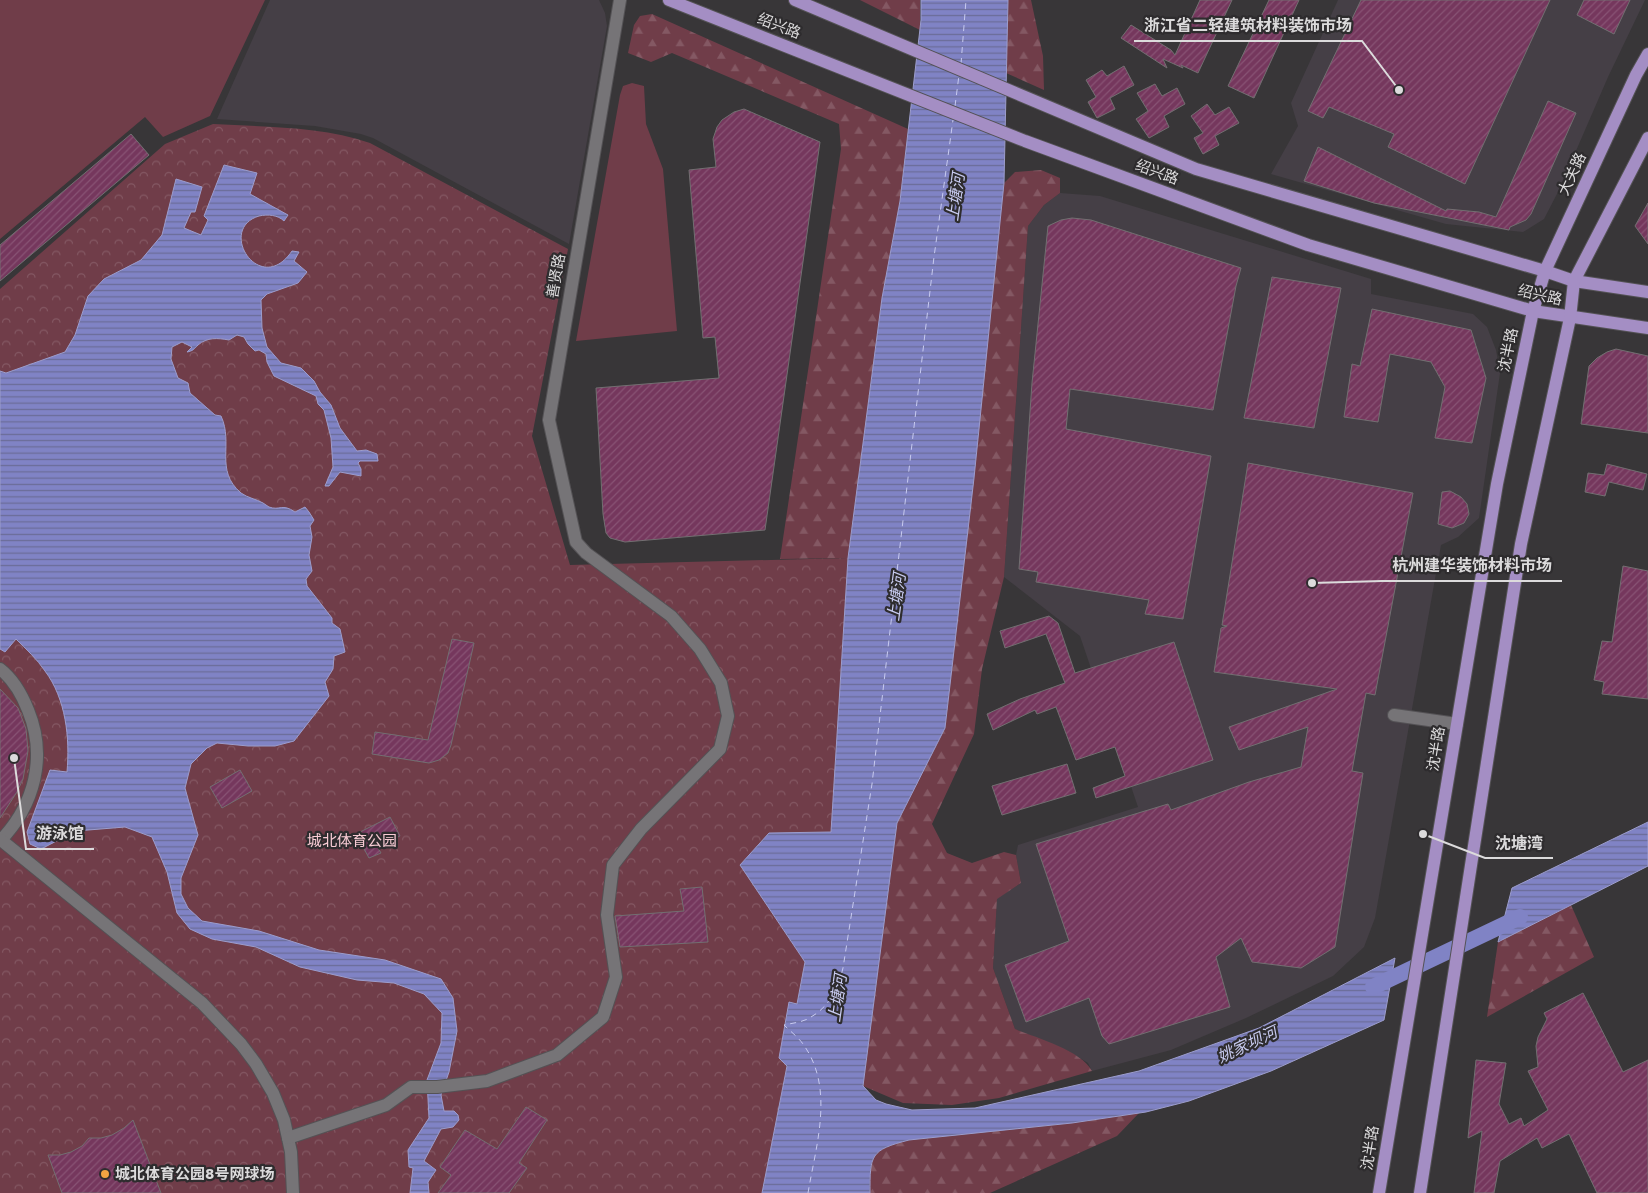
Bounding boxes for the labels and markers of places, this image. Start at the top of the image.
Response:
callout: 浙江省二轻建筑材料装饰市场 [1134,10,1362,41]
callout: 杭州建华装饰材料市场 [1382,550,1562,581]
callout: 游泳馆 [26,818,94,849]
callout: 沈塘湾 [1485,827,1553,858]
place label: 城北体育公园8号网球场 [115,1163,274,1185]
marker: 城北体育公园8号网球场 [99,1168,111,1180]

